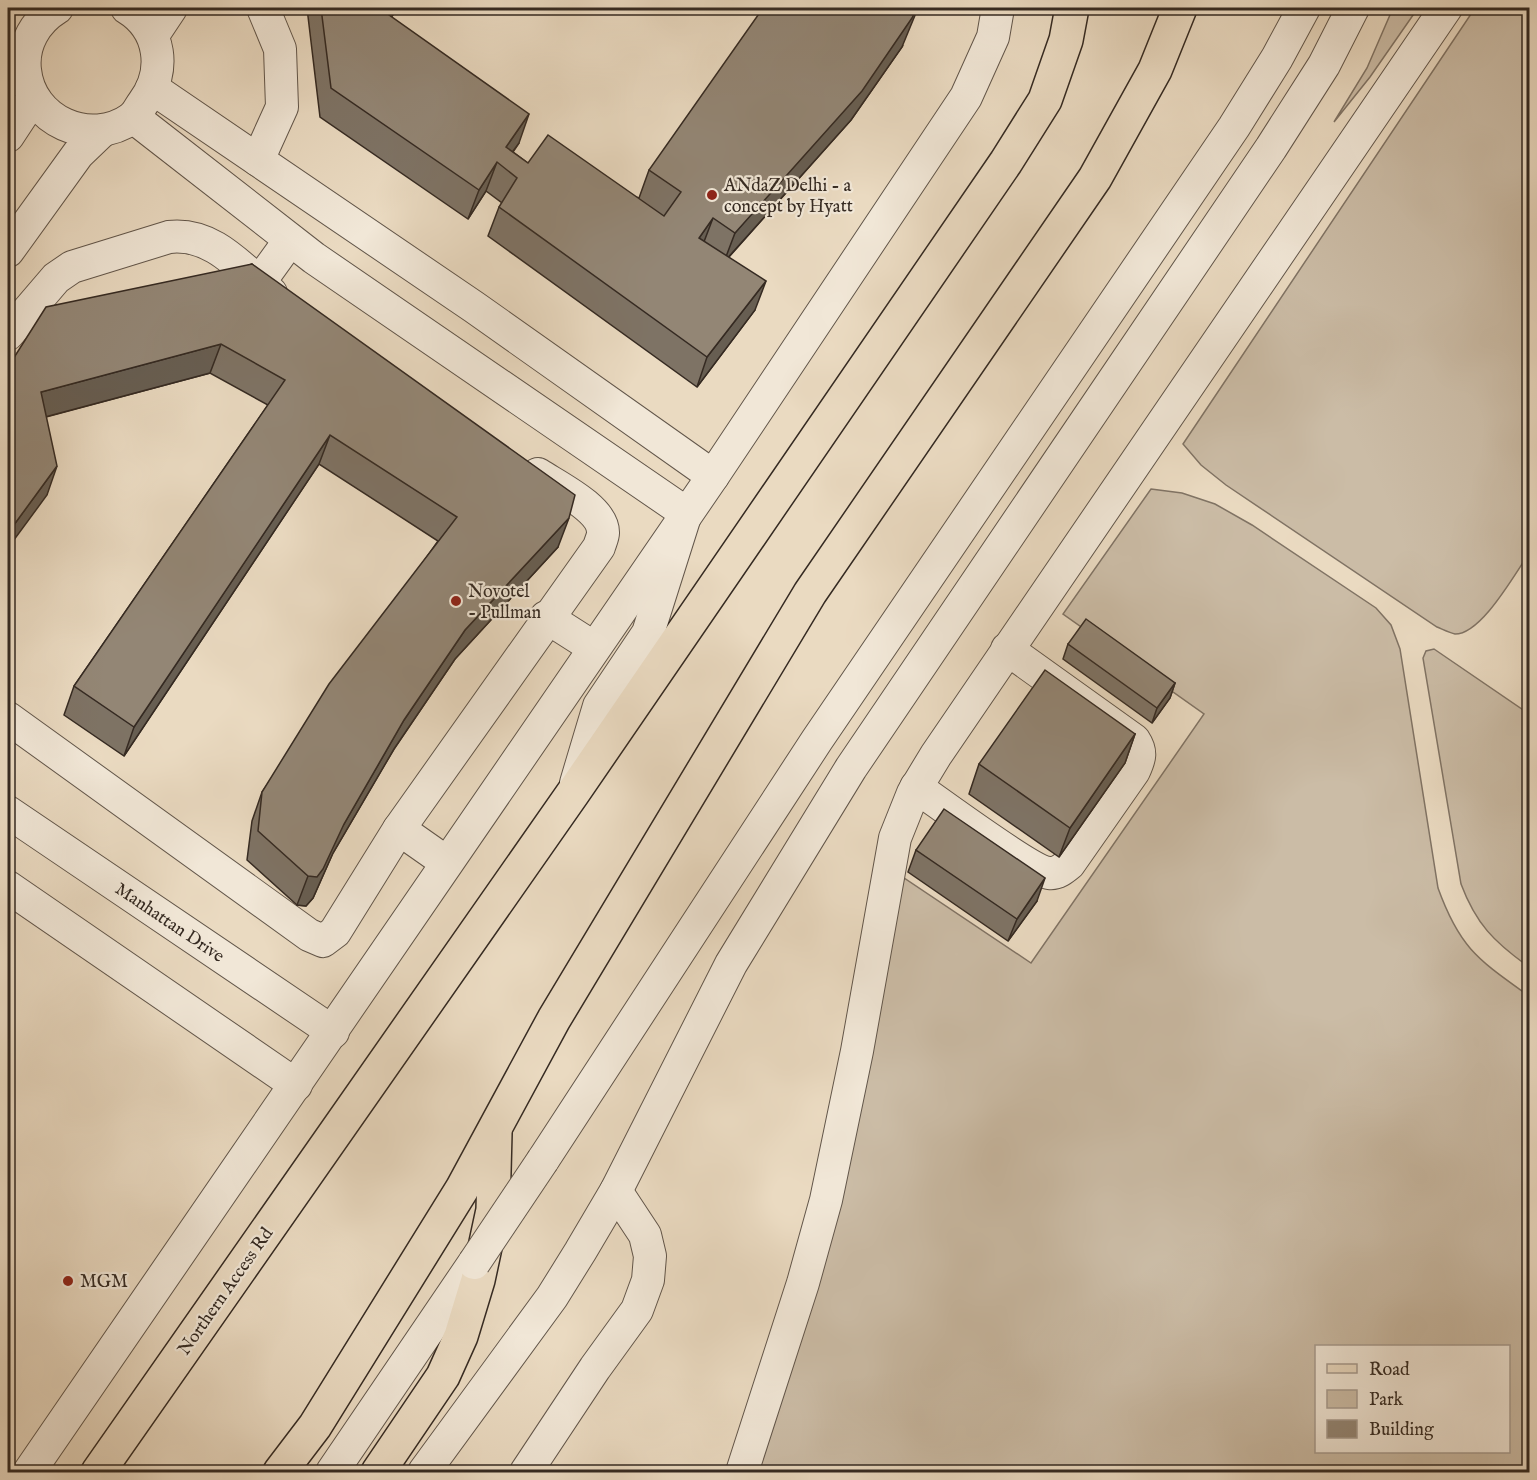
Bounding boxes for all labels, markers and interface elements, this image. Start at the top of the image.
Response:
place label: ANdaZ Delhi - a concept by Hyatt [723,175,853,219]
marker: ANdaZ Delhi - a concept by Hyatt [705,188,719,202]
place label: Novotel - Pullman [468,581,542,625]
marker: Novotel - Pullman [449,594,463,608]
street label: Manhattan Drive [110,878,228,968]
street label: Northern Access Rd [173,1223,279,1360]
place label: MGM [80,1271,128,1294]
marker: MGM [61,1274,75,1288]
legend [1315,1345,1510,1453]
text: Road [1369,1359,1410,1382]
text: Park [1369,1389,1404,1412]
text: Building [1369,1419,1434,1442]

